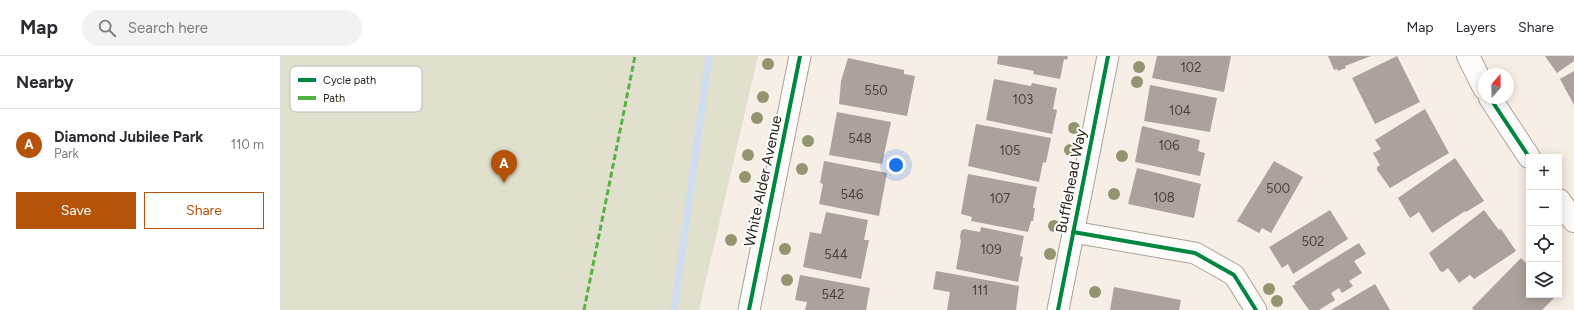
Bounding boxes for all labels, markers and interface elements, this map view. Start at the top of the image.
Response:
search box [82,10,362,46]
text: Map [20,16,58,39]
icon: search [96,17,118,39]
text: Search here [128,19,208,37]
text: Map [1406,19,1434,36]
text: Layers [1456,19,1496,36]
text: Share [1518,19,1554,36]
house number: 102 [1181,60,1201,75]
legend [290,66,422,112]
north arrow [1478,68,1514,104]
text: Nearby [16,72,74,92]
text: Cycle path [323,74,376,87]
house number: 550 [864,83,888,98]
text: Path [323,92,345,105]
house number: 103 [1013,92,1033,107]
house number: 104 [1169,103,1191,118]
street label: White Alder Avenue [740,114,786,248]
street label: Bufflehead Way [1052,127,1090,235]
text: Diamond Jubilee Park [54,128,203,146]
house number: 548 [848,131,872,146]
text: A [24,137,34,152]
text: 110 m [231,137,264,152]
house number: 106 [1158,138,1180,153]
house number: 105 [999,143,1021,158]
text: Park [54,146,79,161]
pin: A [491,150,517,183]
map controls [1526,154,1562,298]
button: + [1526,154,1562,190]
your location [886,155,906,175]
house number: 500 [1266,181,1290,196]
house number: 546 [841,187,863,202]
house number: 108 [1153,190,1175,205]
button: − [1526,190,1562,226]
house number: 107 [990,191,1010,206]
button: Save [16,192,136,229]
button: Share [144,192,264,229]
button: locate [1526,226,1562,262]
house number: 502 [1301,234,1325,249]
house number: 109 [980,242,1002,257]
house number: 544 [824,247,848,262]
button: layers [1526,262,1562,298]
house number: 111 [972,283,988,298]
house number: 542 [822,287,844,302]

